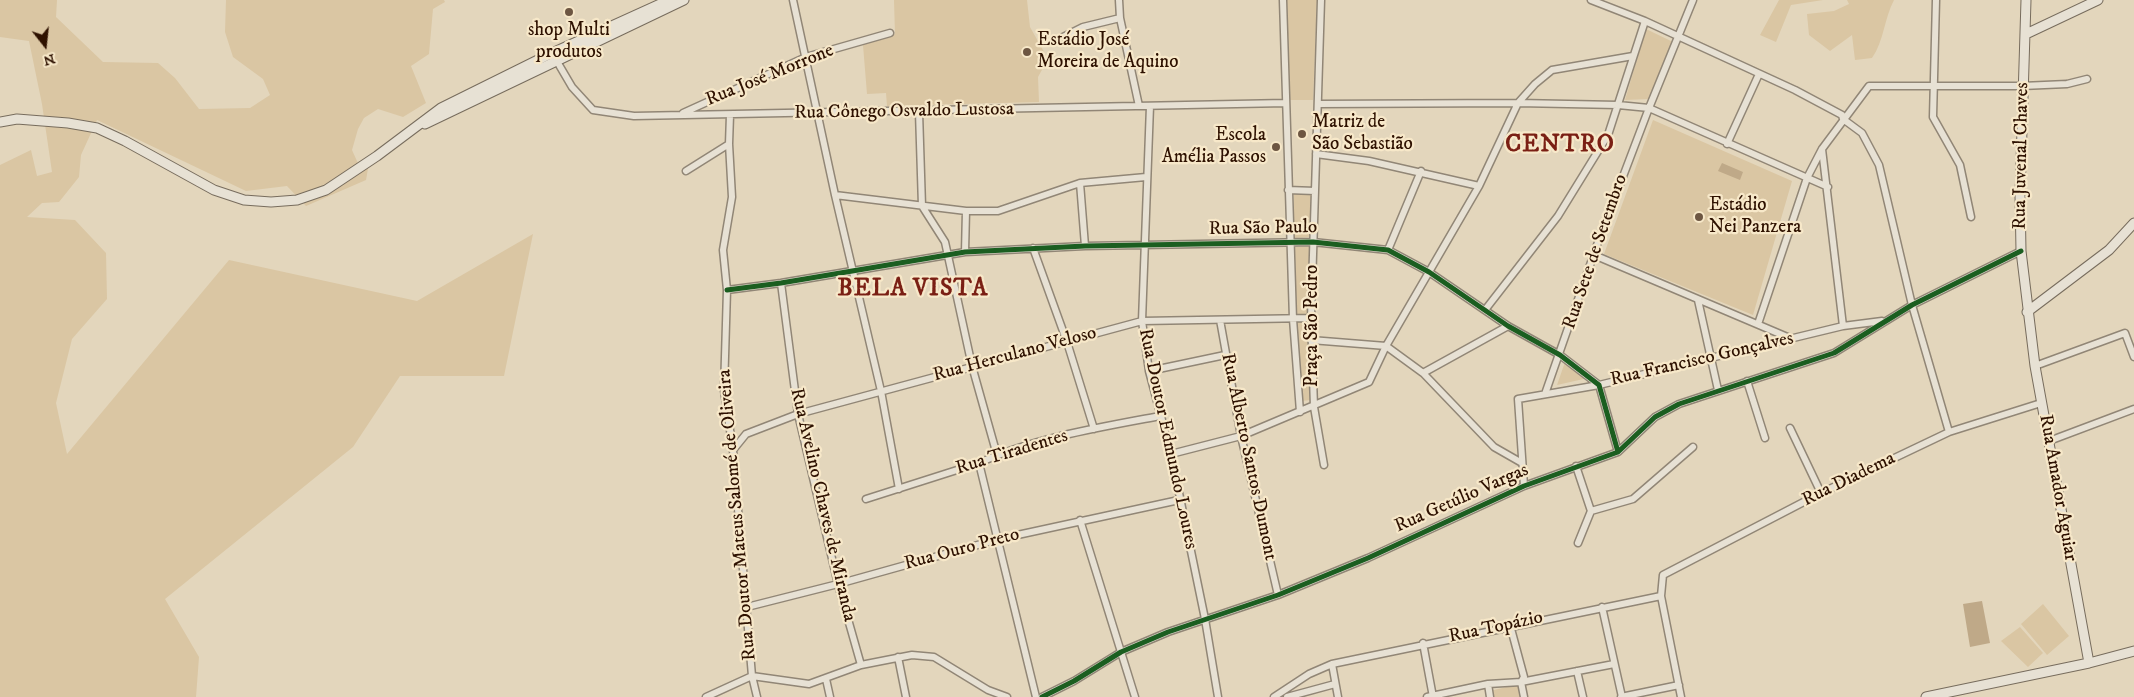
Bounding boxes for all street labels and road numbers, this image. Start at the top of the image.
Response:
street label: Rua José Morrone [703,40,837,112]
street label: Rua Juvenal Chaves [2009,82,2035,230]
street label: Rua Cônego Osvaldo Lustosa [794,99,1014,125]
street label: Rua Sete de Setembro [1559,172,1633,332]
street label: Rua São Paulo [1209,217,1317,241]
street label: Praça São Pedro [1302,265,1324,387]
street label: Rua Herculano Veloso [931,322,1099,388]
street label: Rua Doutor Edmundo Loures [1132,326,1202,552]
street label: Rua Francisco Gonçalves [1608,328,1796,392]
street label: Rua Alberto Santos Dumont [1215,351,1281,563]
street label: Rua Doutor Mateus Salomé de Oliveira [714,368,762,662]
street label: Rua Avelino Chaves de Miranda [784,386,860,624]
street label: Rua Amador Aguiar [2033,413,2081,563]
street label: Rua Tiradentes [953,425,1071,481]
street label: Rua Diadema [1799,448,1899,512]
street label: Rua Getúlio Vargas [1392,459,1532,539]
street label: Rua Ouro Preto [902,524,1022,576]
street label: Rua Topázio [1447,607,1545,649]

